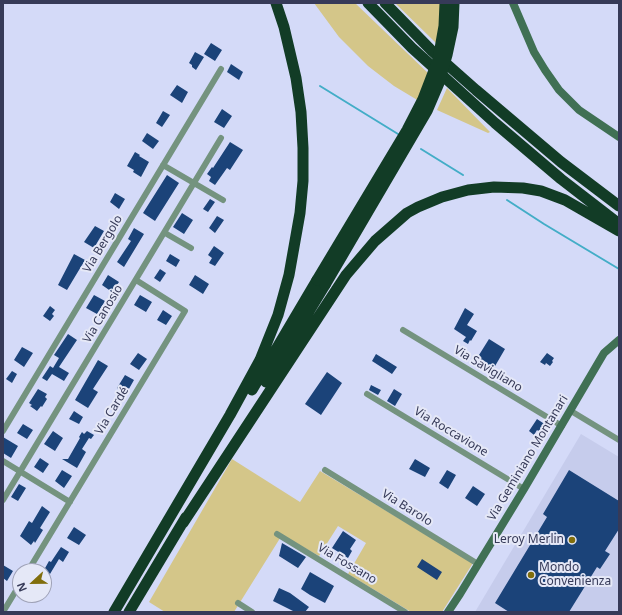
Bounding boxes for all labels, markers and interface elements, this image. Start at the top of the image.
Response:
street label: Via Bergolo [80,213,126,275]
street label: Via Canosio [80,282,126,346]
street label: Via Savigliano [451,343,525,395]
street label: Via Cardé [92,384,132,438]
street label: Via Geminiano Montanari [485,393,571,523]
street label: Via Roccavione [411,404,491,460]
street label: Via Barolo [379,487,435,529]
place label: Leroy Merlin [494,533,564,547]
marker: Leroy Merlin [567,535,577,545]
street label: Via Fossano [315,541,379,587]
place label: Mondo Convenienza [539,561,611,589]
north arrow [12,563,52,603]
marker: Mondo Convenienza [526,570,536,580]
text: N [13,580,30,594]

